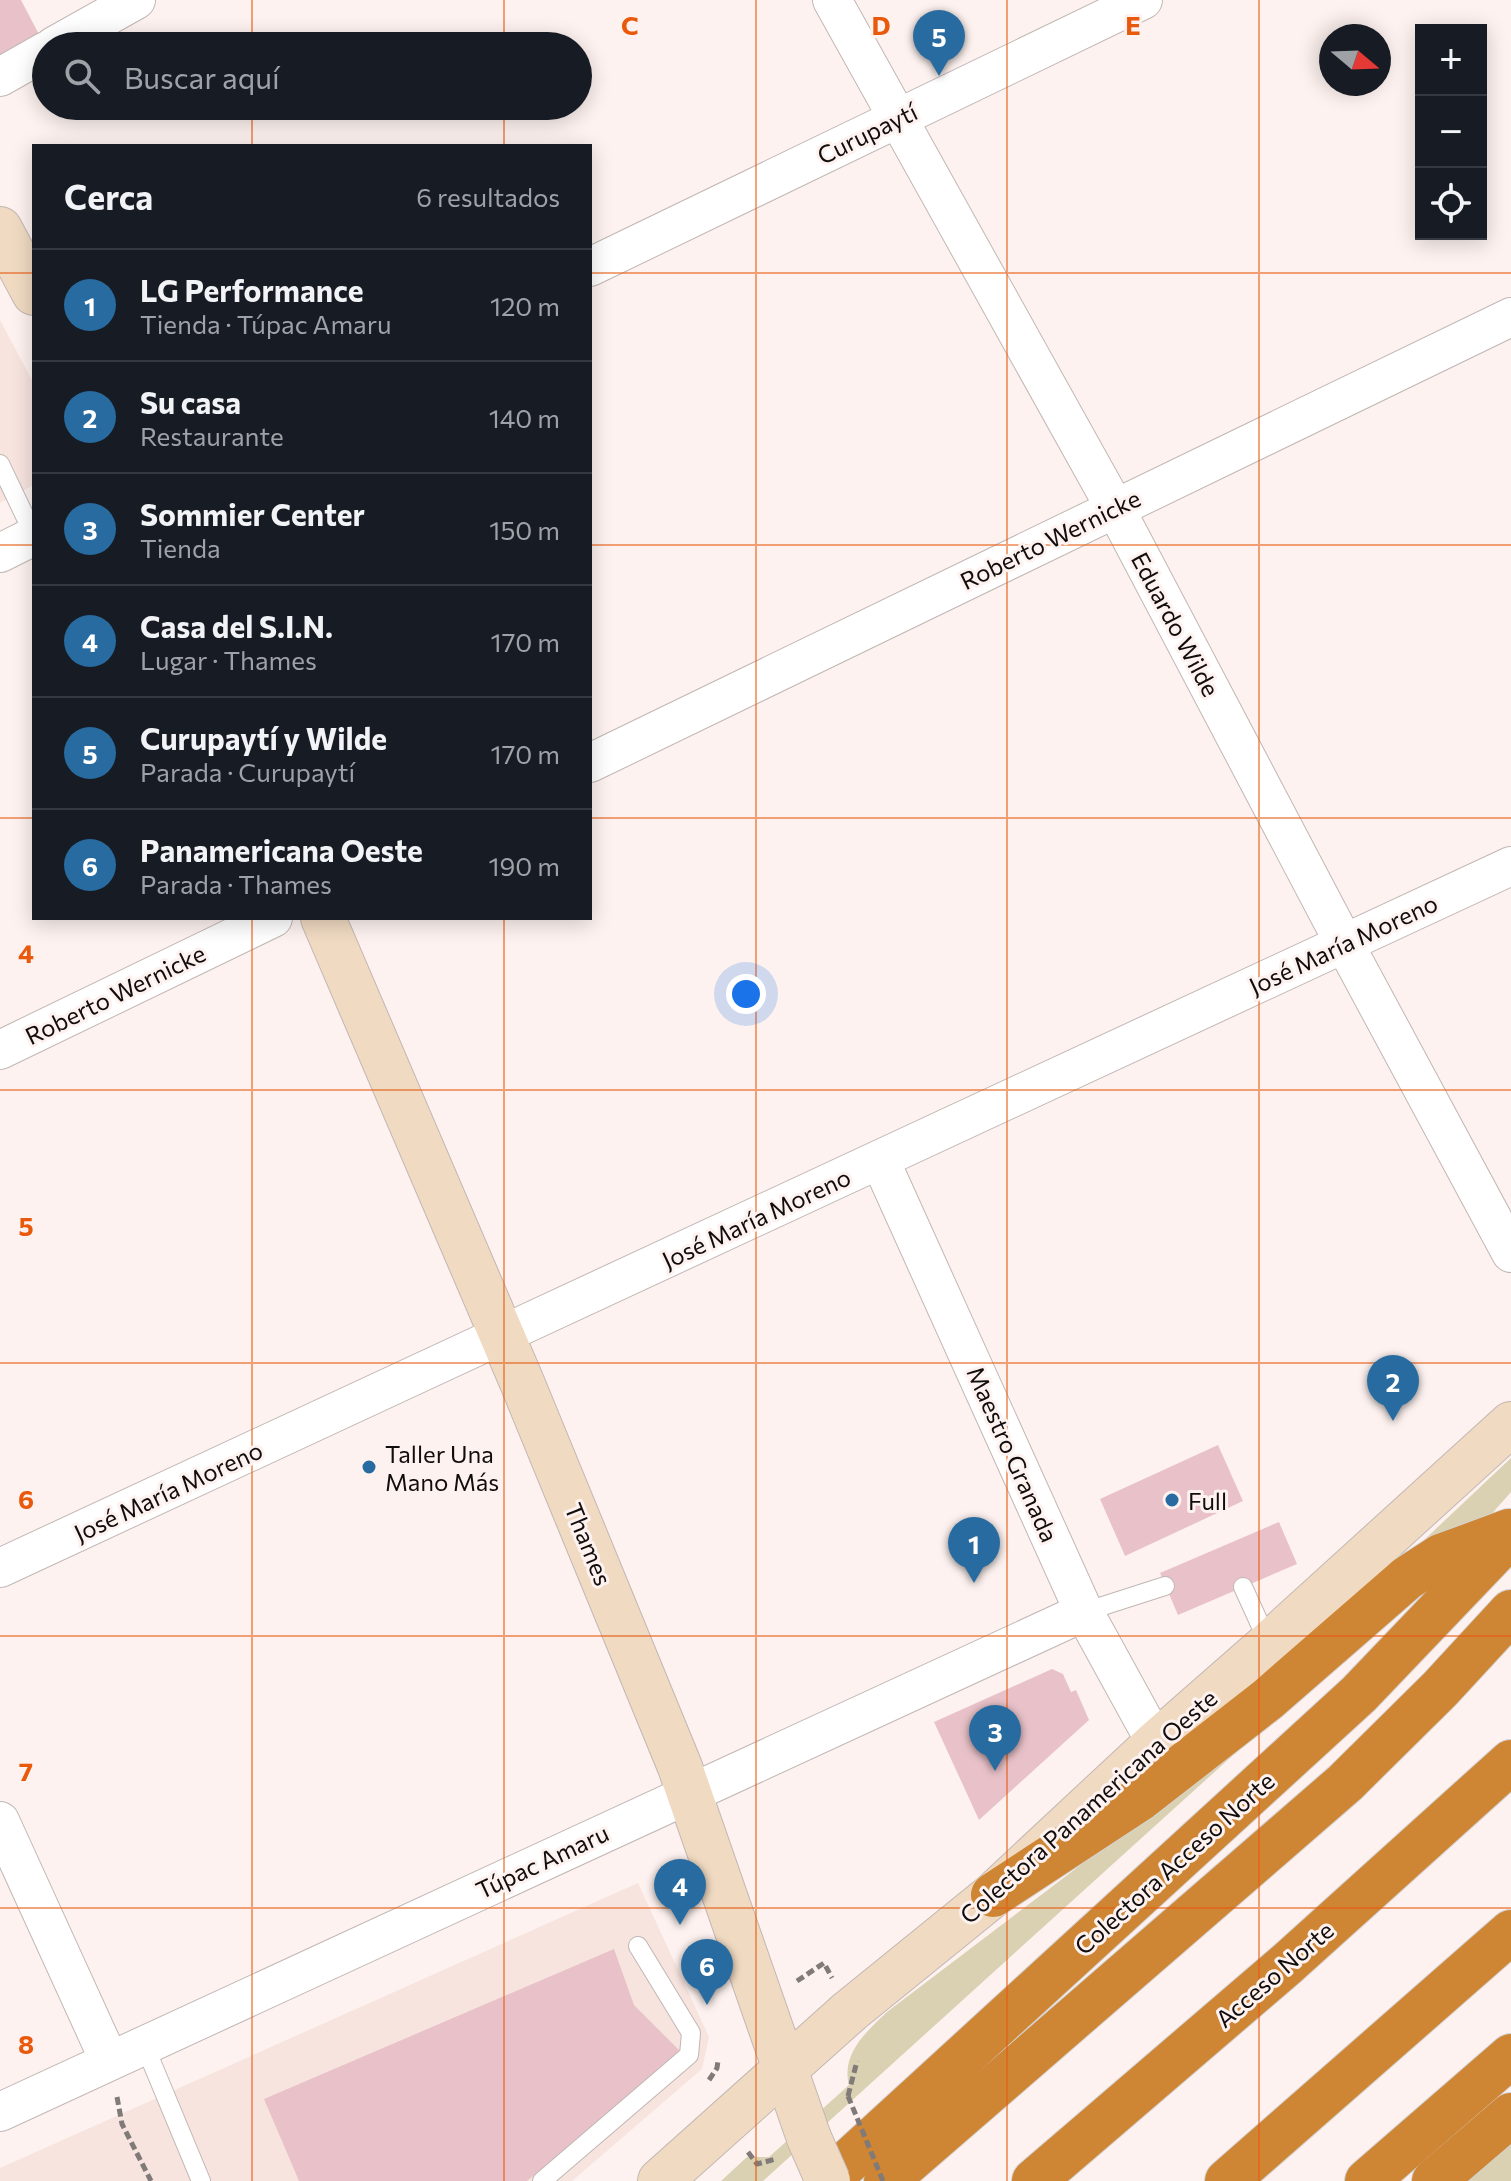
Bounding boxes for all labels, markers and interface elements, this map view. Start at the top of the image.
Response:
text: C [621,9,639,40]
text: D [871,9,891,40]
text: E [1125,9,1141,40]
pin: 5 [913,10,965,76]
north arrow [1319,24,1391,96]
map controls [1415,24,1487,240]
button: + [1415,24,1487,96]
search box [32,32,592,120]
icon: search [60,54,104,98]
text: Buscar aquí [124,58,280,95]
street label: Curupaytí [812,96,923,170]
button: − [1415,96,1487,168]
button: locate [1415,168,1487,240]
text: Cerca [64,175,153,217]
text: 6 resultados [416,181,560,212]
text: LG Performance [140,271,363,308]
text: 1 [84,290,96,321]
text: 120 m [490,290,560,321]
text: Tienda · Túpac Amaru [140,308,392,339]
text: Su casa [140,383,241,420]
text: 2 [83,402,97,433]
text: 140 m [489,402,560,433]
text: Restaurante [140,420,284,451]
street label: Roberto Wernicke [955,483,1145,595]
text: Sommier Center [140,495,365,532]
text: 3 [82,514,98,545]
text: 150 m [489,514,560,545]
text: Tienda [140,532,221,563]
street label: Eduardo Wilde [1126,547,1226,701]
text: Casa del S.I.N. [140,607,333,644]
text: 4 [82,626,98,657]
text: 170 m [491,626,560,657]
text: Lugar · Thames [140,644,317,675]
text: Curupaytí y Wilde [140,719,387,756]
text: 5 [82,738,98,769]
text: 170 m [491,738,560,769]
text: Parada · Curupaytí [140,756,355,787]
text: Panamericana Oeste [140,831,423,868]
text: 6 [82,850,98,881]
text: 190 m [488,850,560,881]
text: Parada · Thames [140,868,332,899]
street label: José María Moreno [1244,888,1442,1000]
text: 4 [18,937,34,968]
street label: Roberto Wernicke [20,938,210,1050]
your location [726,974,766,1014]
street label: José María Moreno [657,1162,855,1274]
text: 5 [18,1210,34,1241]
pin: 2 [1367,1355,1419,1421]
street label: Maestro Granada [961,1362,1065,1546]
street label: José María Moreno [69,1435,267,1547]
place label: Taller Una Mano Más [385,1439,499,1496]
marker: Taller Una Mano Más [360,1458,378,1476]
text: 6 [18,1483,34,1514]
place label: Full [1188,1486,1227,1515]
marker: Full [1163,1491,1181,1509]
street label: Thames [559,1499,619,1589]
pin: 1 [948,1517,1000,1583]
street label: Colectora Panamericana Oeste [953,1683,1223,1929]
pin: 3 [969,1705,1021,1771]
text: 7 [19,1755,33,1786]
street label: Colectora Acceso Norte [1068,1766,1280,1960]
street label: Túpac Amaru [471,1818,613,1904]
pin: 4 [654,1859,706,1925]
street label: Acceso Norte [1209,1915,1339,2033]
pin: 6 [681,1939,733,2005]
text: 8 [18,2028,34,2059]

